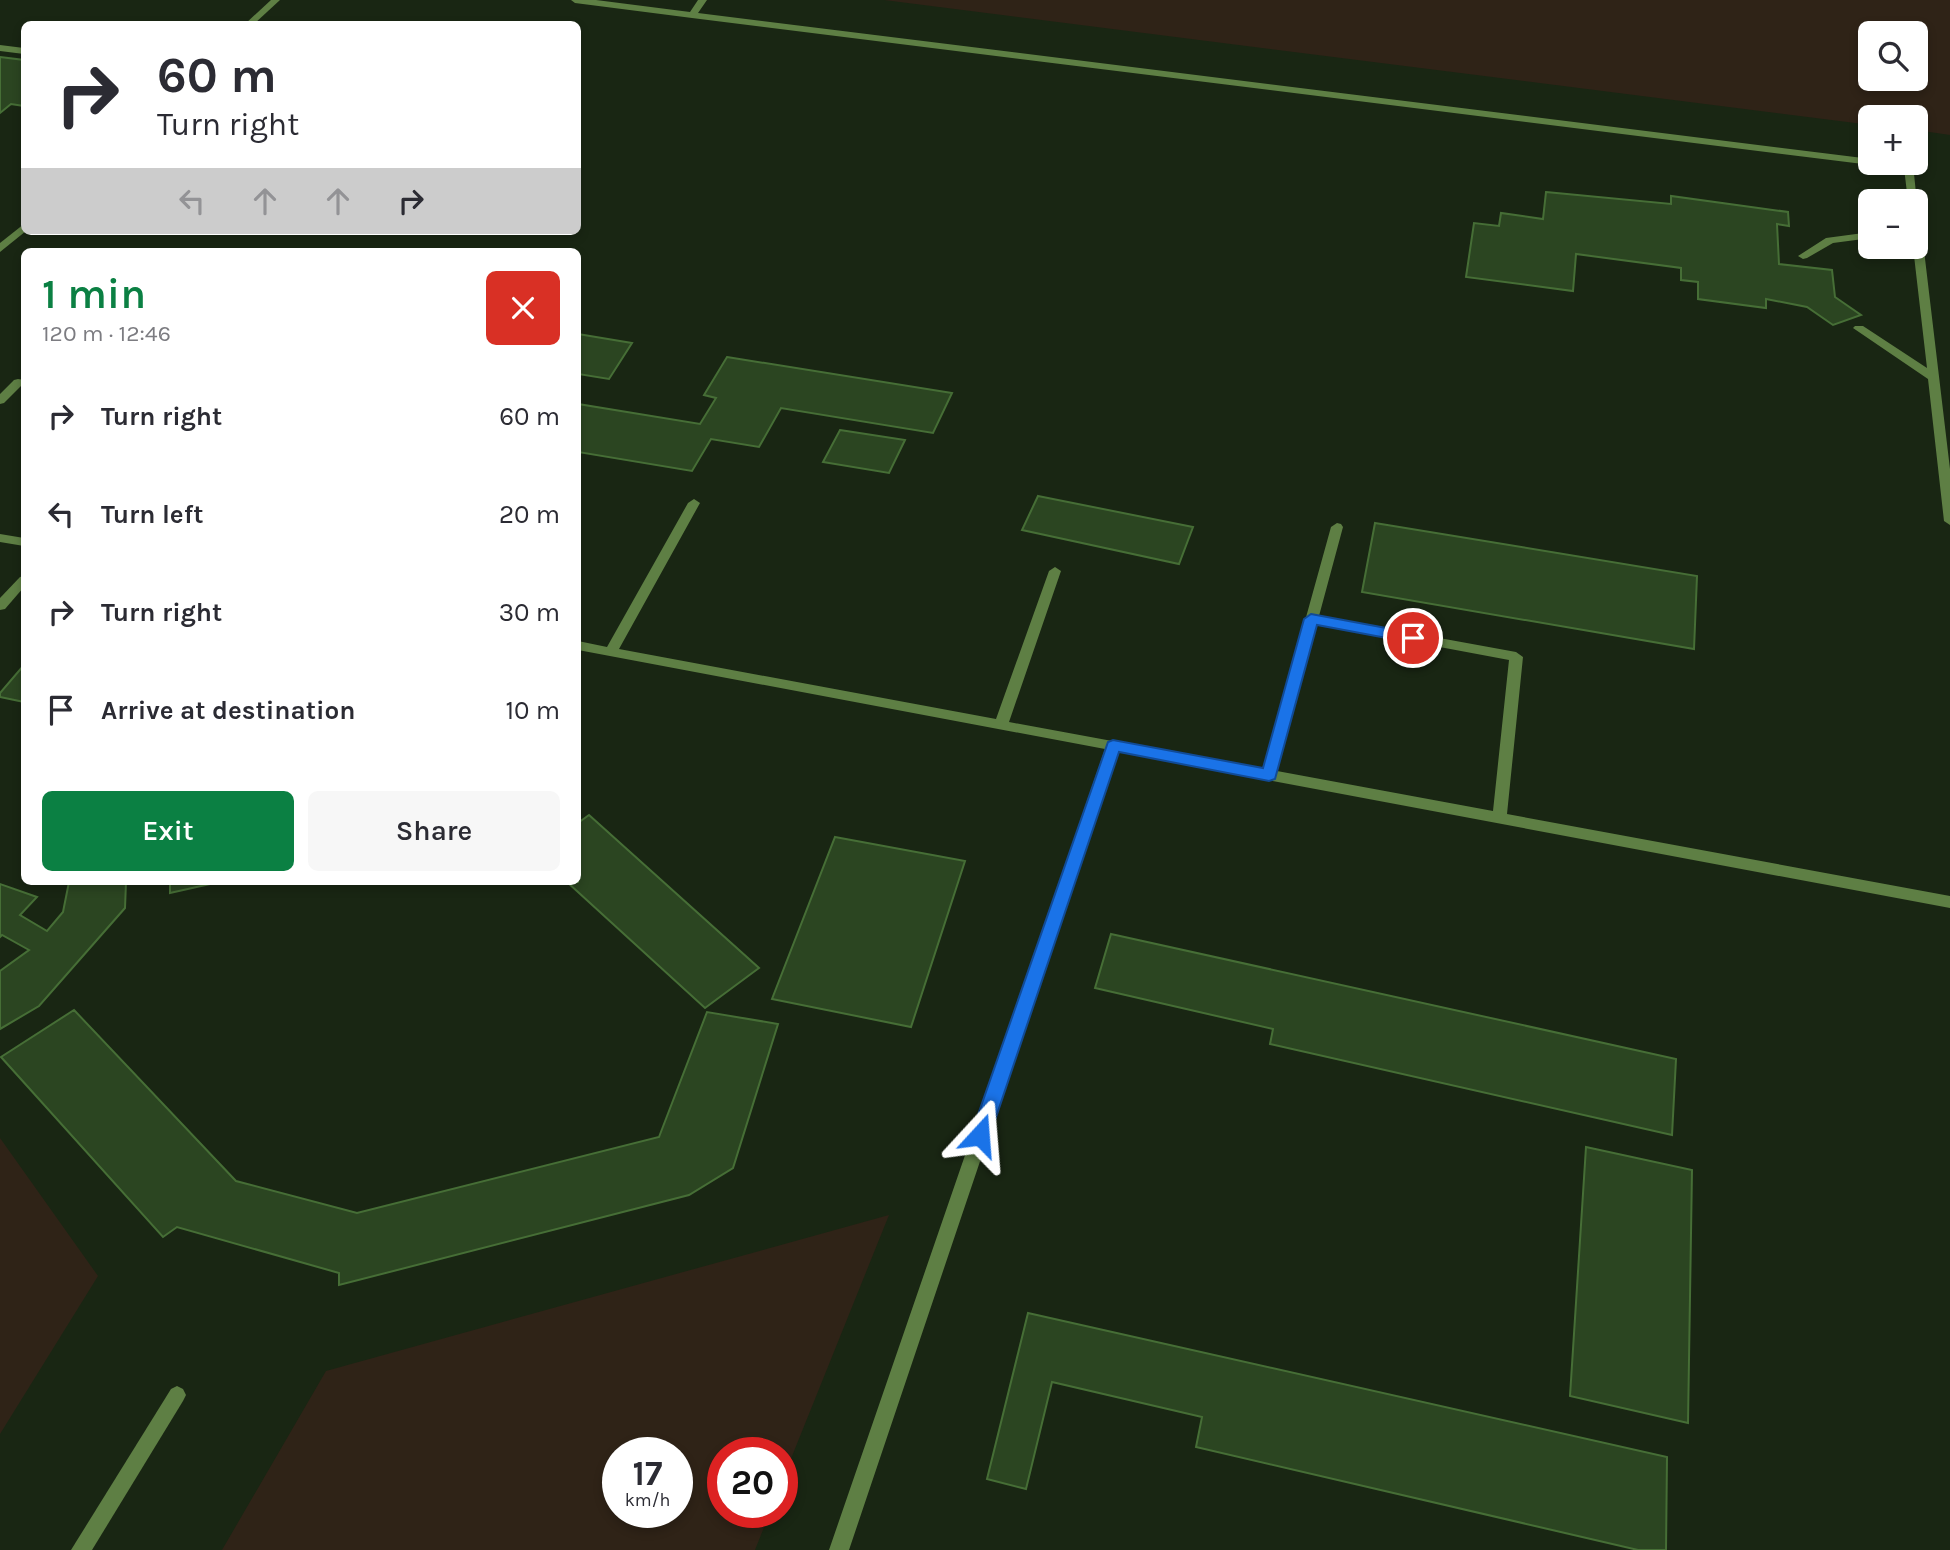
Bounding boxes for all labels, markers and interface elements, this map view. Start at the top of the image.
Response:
map controls [1858,21,1928,259]
button: search [1858,21,1928,91]
text: 60 m [157,47,277,104]
icon: right [42,49,133,140]
button: + [1858,105,1928,175]
text: Turn right [157,106,299,143]
icon: left [173,182,211,220]
icon: ahead [246,182,284,220]
icon: ahead [319,182,357,220]
icon: right [392,182,430,220]
button: − [1858,189,1928,259]
text: 1 min [42,269,146,319]
button: close [486,271,560,345]
text: 120 m · 12:46 [42,320,171,347]
icon: right [42,397,80,435]
text: Turn right [101,401,222,432]
text: 60 m [499,401,560,432]
icon: left [42,495,80,533]
text: Turn left [101,499,203,530]
text: 20 m [499,499,560,530]
icon: right [42,593,80,631]
text: Turn right [101,597,222,628]
text: 30 m [499,597,560,628]
pin [1383,608,1443,668]
icon: arrive [1394,619,1432,657]
icon: arrive [42,691,80,729]
text: Arrive at destination [101,695,355,726]
text: 10 m [505,695,560,726]
button: Exit [42,791,294,871]
button: Share [308,791,560,871]
position arrow [943,1098,1017,1172]
speed limit sign: 20 [707,1437,798,1528]
text: 17 [633,1453,662,1494]
text: km/h [625,1489,670,1511]

